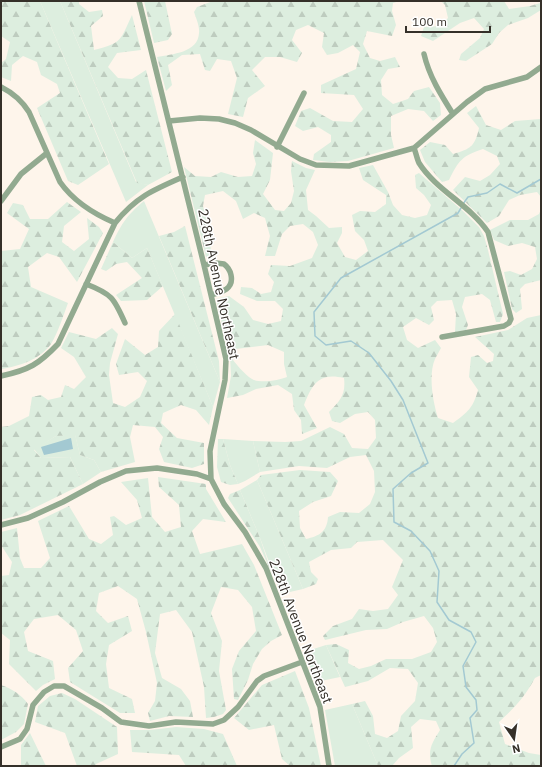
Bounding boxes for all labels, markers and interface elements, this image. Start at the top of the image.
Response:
scale bar [406,8,490,34]
text: 100 m [412,14,447,29]
street label: 228th Avenue Northeast [194,207,244,361]
street label: 228th Avenue Northeast [265,556,337,706]
north arrow [494,719,534,759]
text: N [511,741,522,756]

